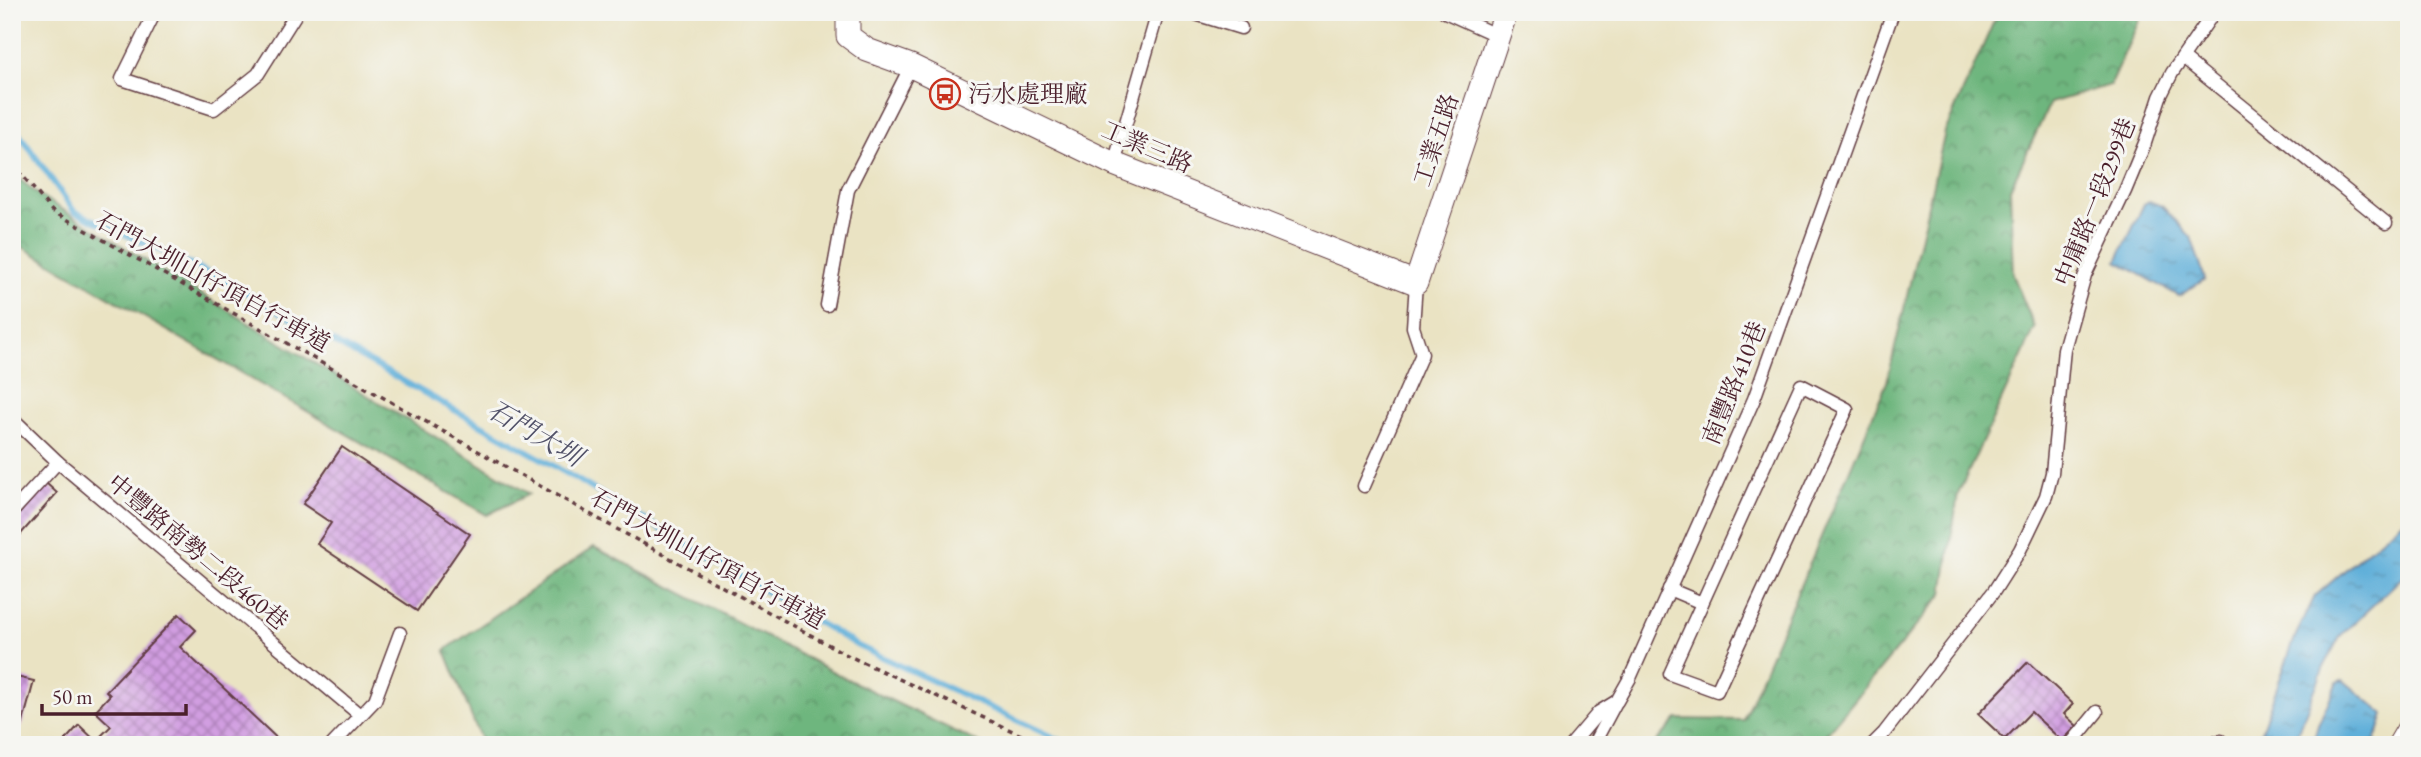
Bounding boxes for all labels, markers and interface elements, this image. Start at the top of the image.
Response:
bus stop icon: 污水處理廠 [928,77,962,111]
place label: 污水處理廠 [968,78,1088,109]
street label: 工業五路 [1406,89,1465,190]
street label: 中庸路一段299巷 [2047,113,2142,290]
street label: 工業三路 [1097,114,1197,180]
street label: 石門大圳山仔頂自行車道 [90,204,336,359]
street label: 南豐路410巷 [1695,316,1772,449]
water label: 石門大圳 [481,392,592,476]
street label: 中豐路南勢二段460巷 [102,467,295,636]
street label: 石門大圳山仔頂自行車道 [585,481,831,636]
scale bar [42,673,186,717]
text: 50 m [52,683,93,710]

